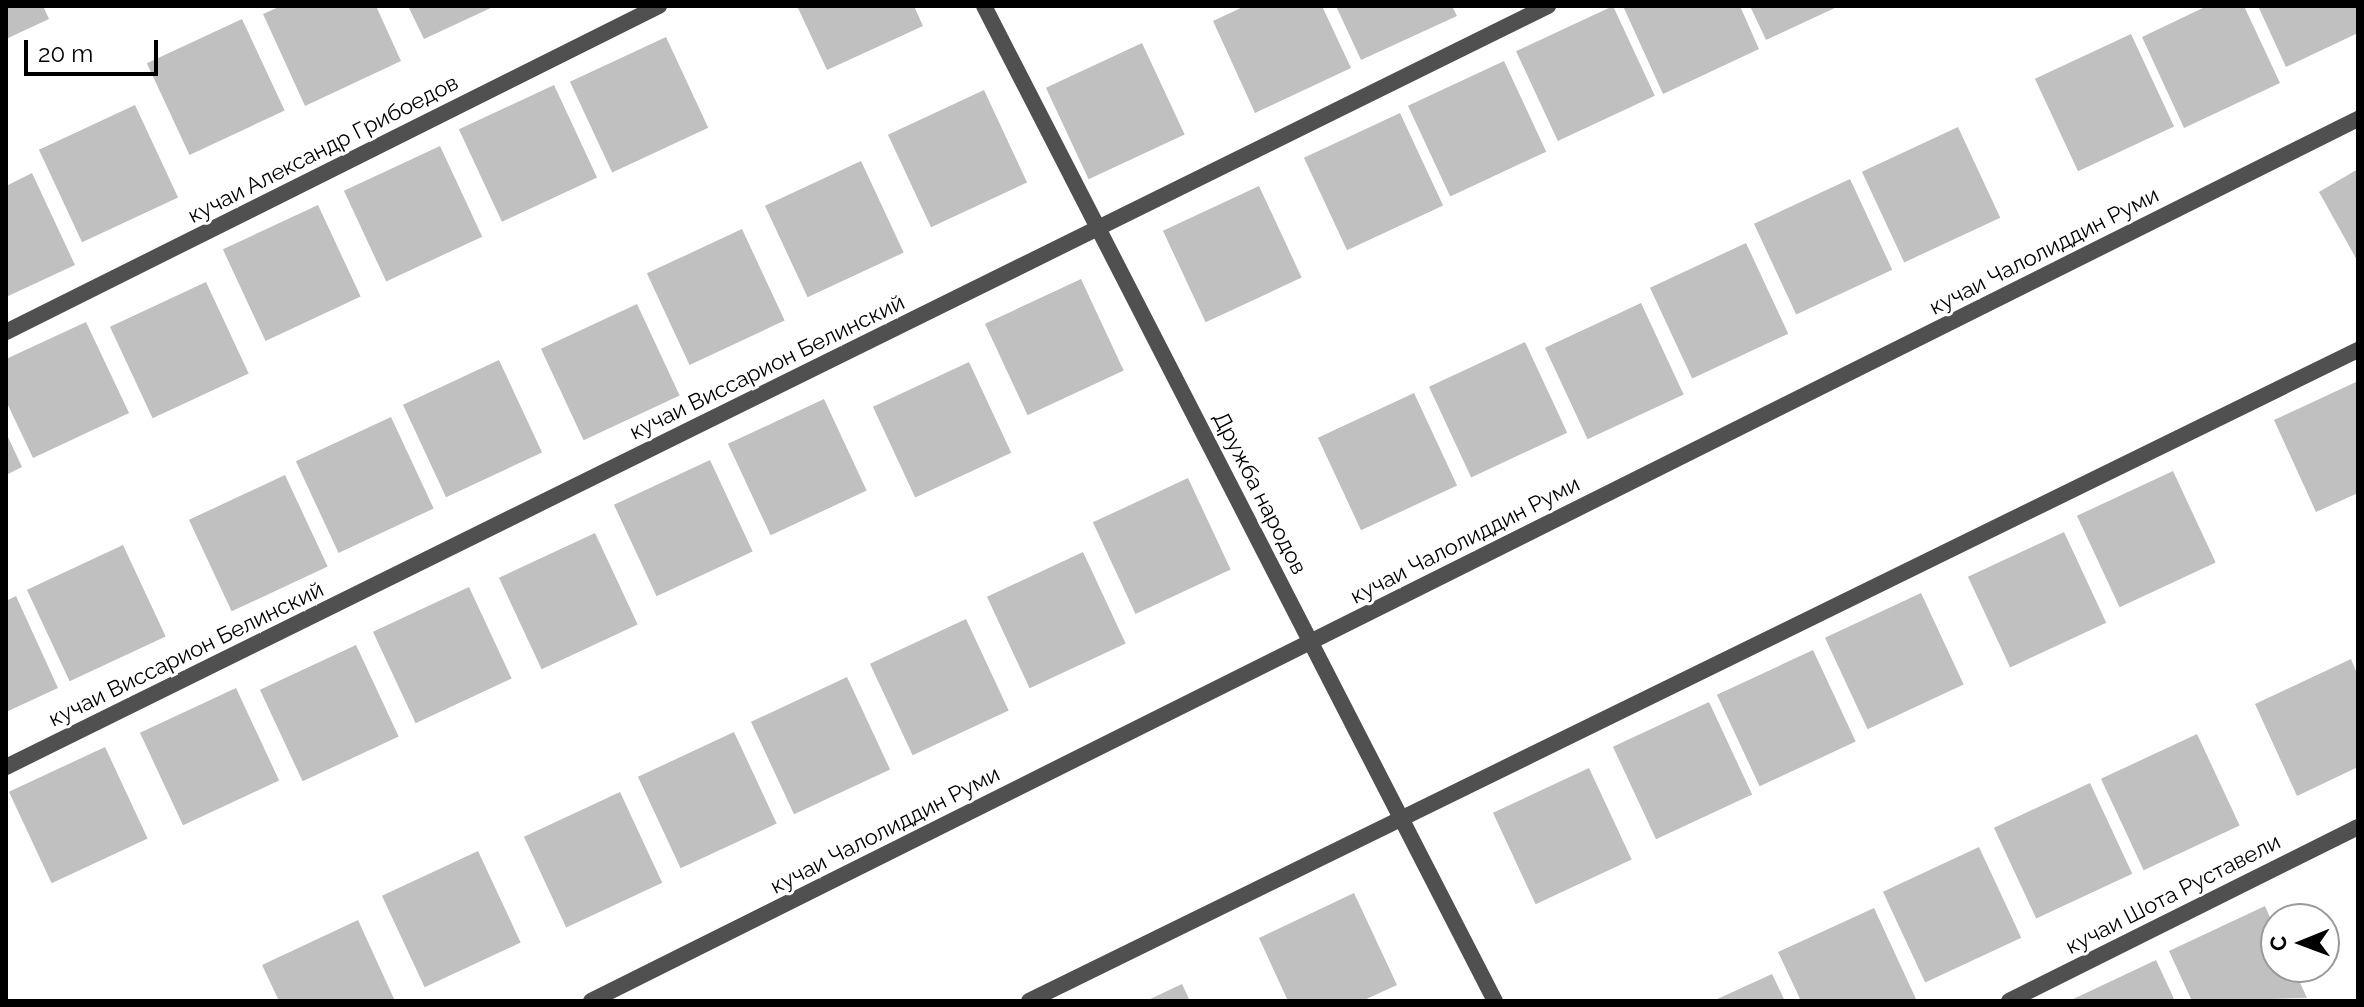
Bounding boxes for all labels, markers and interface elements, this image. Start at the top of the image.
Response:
scale bar [28,24,162,74]
text: 20 m [38,39,93,68]
street label: кучаи Александр Грибоедов [183,69,463,229]
street label: кучаи Чалолиддин Руми [1925,182,2163,320]
street label: кучаи Виссарион Белинский [625,289,909,445]
street label: Дружба народов [1208,407,1312,579]
street label: кучаи Чалолиддин Руми [1346,471,1584,609]
street label: кучаи Виссарион Белинский [44,576,328,732]
street label: кучаи Чалолиддин Руми [766,761,1004,899]
street label: кучаи Шота Руставели [2061,828,2285,960]
north arrow [2260,903,2340,983]
text: С [2265,936,2291,951]

